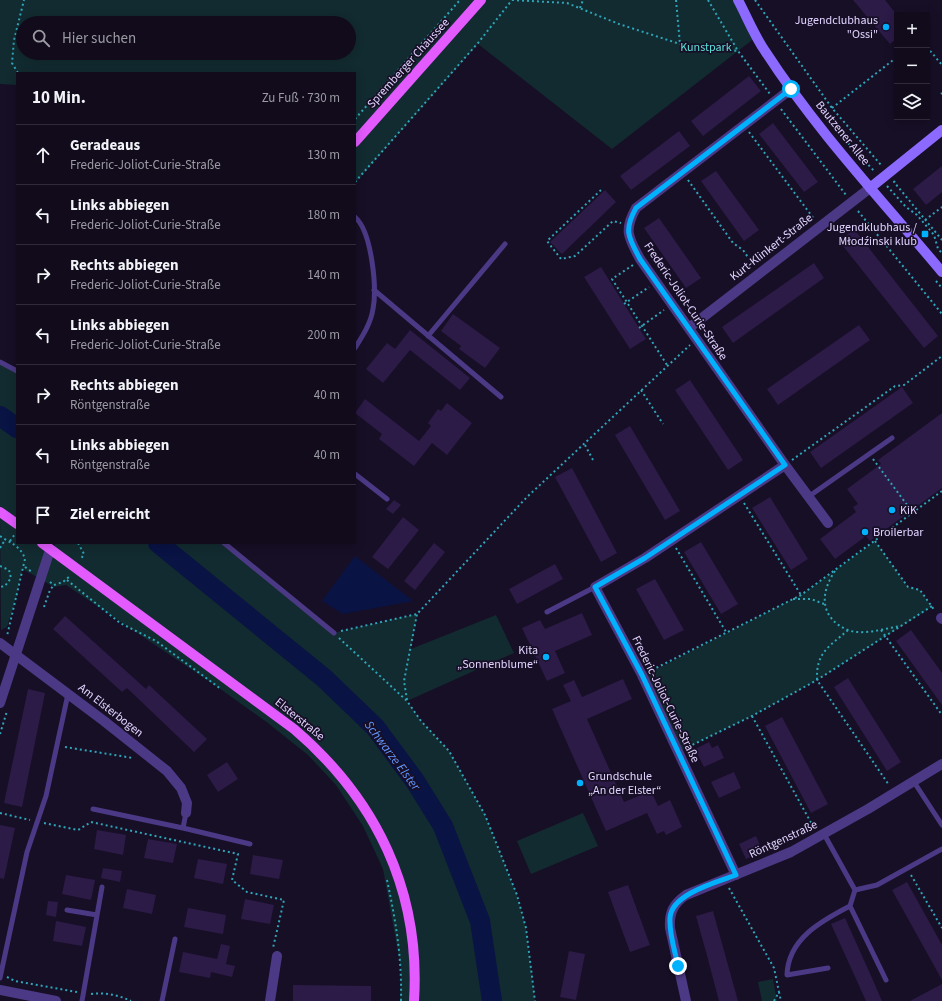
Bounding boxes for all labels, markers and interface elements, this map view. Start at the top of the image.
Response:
place label: Jugendclubhaus "Ossi" [795,12,878,43]
map controls [894,12,930,120]
button: + [894,12,930,48]
street label: Spremberger Chaussee [363,15,454,112]
search box [16,16,356,60]
marker: Jugendclubhaus "Ossi" [881,22,891,32]
icon: search [30,27,52,49]
text: Hier suchen [62,28,136,49]
park label: Kunstpark [680,39,732,56]
button: − [894,48,930,84]
route start [782,80,800,98]
button: layers [894,84,930,120]
text: 10 Min. [32,86,86,110]
text: Zu Fuß · 730 m [262,89,340,107]
street label: Bautzener Allee [811,98,874,169]
text: Geradeaus [70,135,140,156]
icon: ahead [32,144,54,166]
text: 130 m [307,146,340,164]
text: Frederic-Joliot-Curie-Straße [70,156,221,174]
text: Links abbiegen [70,195,169,216]
icon: left [32,204,54,226]
text: 180 m [307,206,340,224]
street label: Kurt-Klinkert-Straße [726,210,816,285]
text: Frederic-Joliot-Curie-Straße [70,216,221,234]
place label: Jugendklubhaus / Młodźinski klub [827,219,918,250]
marker: Jugendklubhaus / Młodźinski klub [920,229,930,239]
street label: Frederic-Joliot-Curie-Straße [640,239,732,364]
text: Rechts abbiegen [70,255,179,276]
icon: right [32,264,54,286]
text: 140 m [307,266,340,284]
text: Frederic-Joliot-Curie-Straße [70,276,221,294]
text: Links abbiegen [70,315,169,336]
icon: left [32,324,54,346]
text: 200 m [307,326,340,344]
text: Frederic-Joliot-Curie-Straße [70,336,221,354]
text: Rechts abbiegen [70,375,179,396]
icon: right [32,384,54,406]
text: 40 m [314,386,340,404]
text: Röntgenstraße [70,396,150,414]
text: Links abbiegen [70,435,169,456]
icon: left [32,444,54,466]
text: 40 m [314,446,340,464]
text: Röntgenstraße [70,456,150,474]
place label: KiK [900,502,917,519]
icon: arrive [32,504,54,526]
text: Ziel erreicht [70,504,150,525]
marker: KiK [887,505,897,515]
place label: Broilerbar [873,524,924,541]
marker: Broilerbar [860,527,870,537]
street label: Frederic-Joliot-Curie-Straße [627,633,704,766]
place label: Kita „Sonnenblume“ [457,642,538,673]
marker: Kita „Sonnenblume“ [541,652,551,662]
street label: Am Elsterbogen [74,680,147,741]
street label: Elsterstraße [271,694,328,745]
water label: Schwarze Elster [360,717,425,795]
place label: Grundschule „An der Elster“ [588,768,661,799]
marker: Grundschule „An der Elster“ [575,778,585,788]
street label: Röntgenstraße [746,816,820,863]
route end [669,957,687,975]

